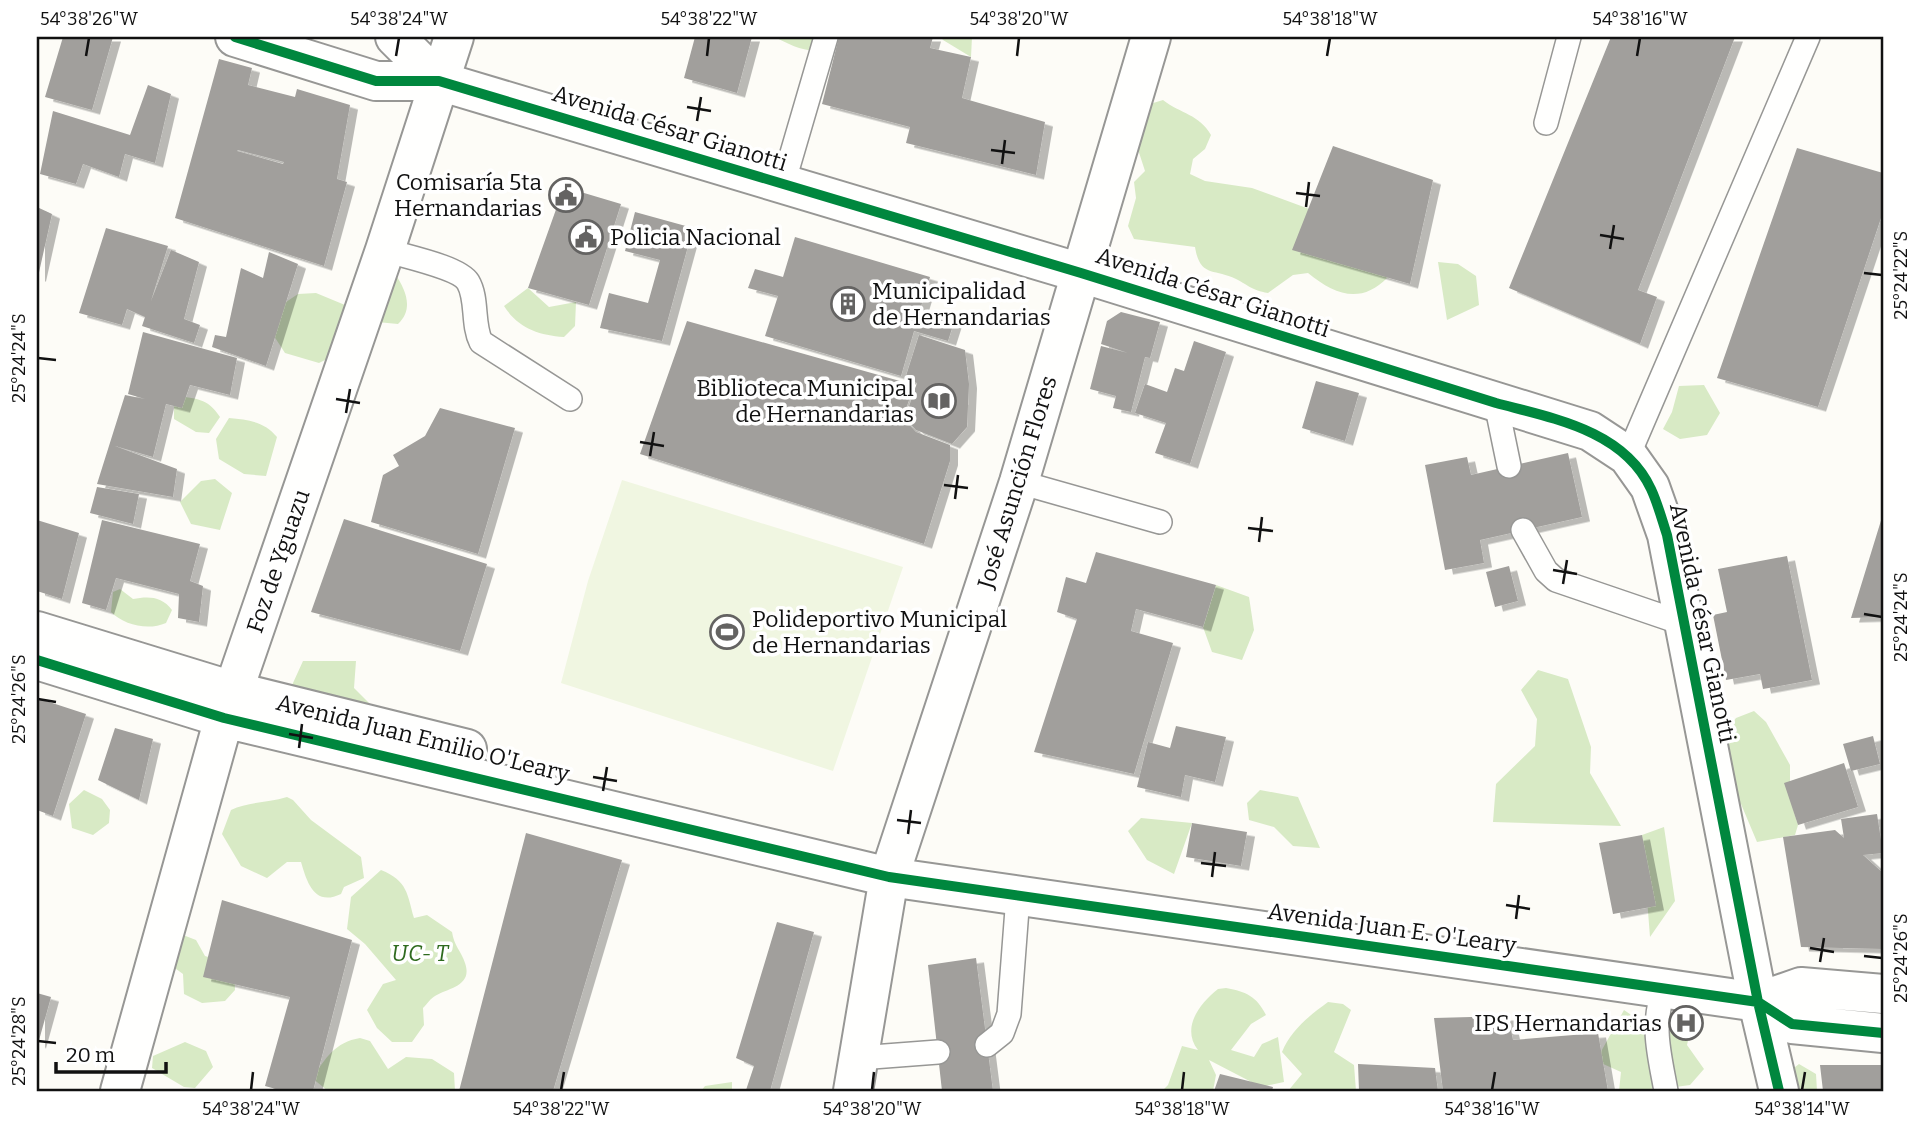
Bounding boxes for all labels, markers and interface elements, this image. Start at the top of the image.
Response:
text: 54°38'26"W [40,8,139,30]
text: 54°38'24"W [350,8,448,30]
text: 54°38'22"W [660,8,758,30]
text: 54°38'20"W [970,8,1069,30]
text: 54°38'18"W [1282,8,1378,30]
text: 54°38'16"W [1592,8,1688,30]
street label: Avenida César Gianotti [549,79,791,177]
place label: Comisaría 5ta Hernandarias [394,168,542,222]
public building icon: Comisaría 5ta Hernandarias [547,176,585,214]
public building icon: Policia Nacional [567,218,605,256]
place label: Policia Nacional [610,223,781,251]
text: 25°24'22"S [1890,231,1912,319]
street label: Avenida César Gianotti [1093,241,1333,343]
place label: Municipalidad de Hernandarias [872,277,1051,331]
building icon: Municipalidad de Hernandarias [829,285,867,323]
text: 25°24'24"S [8,313,30,403]
street label: José Asunción Flores [971,372,1063,593]
place label: Biblioteca Municipal de Hernandarias [696,374,914,428]
library icon: Biblioteca Municipal de Hernandarias [920,382,958,420]
street label: Foz de Yguazu [240,486,316,636]
street label: Avenida César Gianotti [1664,501,1742,745]
text: 25°24'24"S [1890,572,1912,662]
place label: Polideportivo Municipal de Hernandarias [752,605,1007,659]
sports icon: Polideportivo Municipal de Hernandarias [708,613,746,651]
text: 25°24'26"S [8,654,30,744]
street label: Avenida Juan Emilio O'Leary [274,688,573,788]
street label: Avenida Juan E. O'Leary [1266,897,1519,959]
text: 25°24'26"S [1890,913,1912,1003]
park label: UC- T [391,939,450,967]
text: 25°24'28"S [8,996,30,1086]
hospital icon: IPS Hernandarias [1667,1004,1705,1042]
place label: IPS Hernandarias [1474,1009,1662,1037]
scale bar [56,1030,166,1074]
text: 20 m [66,1042,115,1068]
text: 54°38'24"W [202,1098,300,1120]
text: 54°38'22"W [512,1098,610,1120]
text: 54°38'20"W [823,1098,922,1120]
text: 54°38'18"W [1134,1098,1230,1120]
text: 54°38'16"W [1444,1098,1540,1120]
text: 54°38'14"W [1754,1098,1850,1120]

